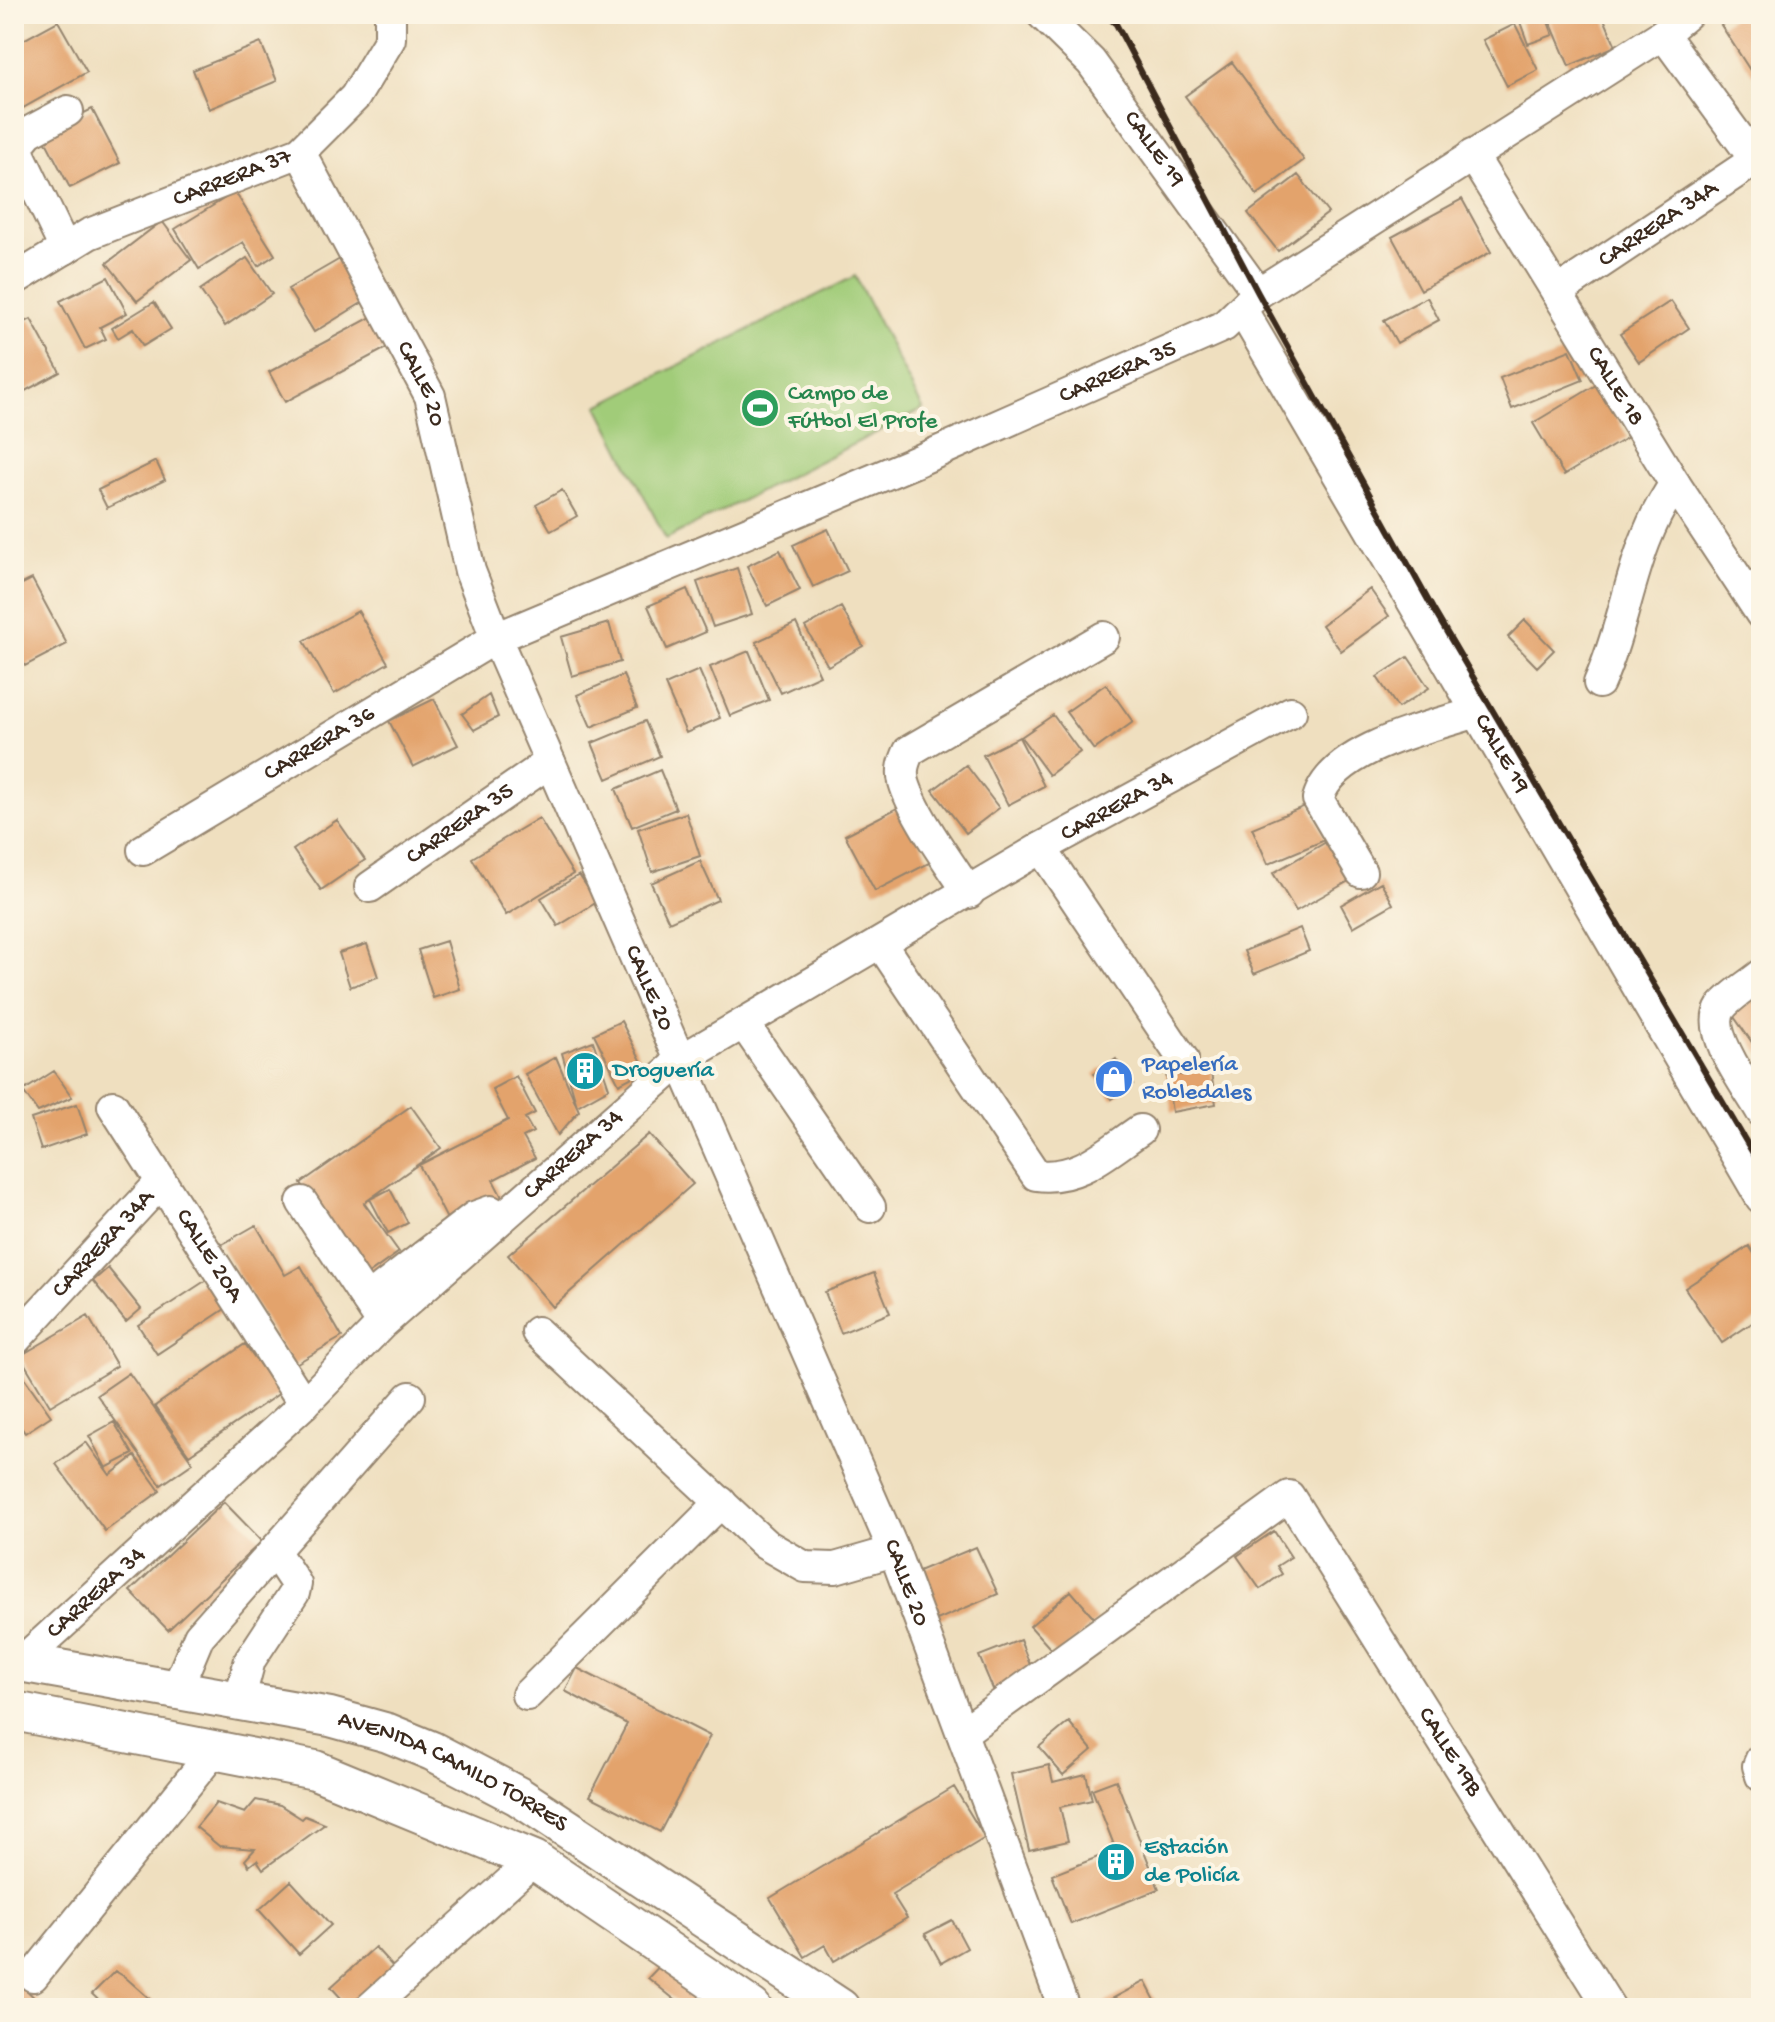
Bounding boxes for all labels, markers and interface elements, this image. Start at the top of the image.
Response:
street label: CALLE 19 [1117,105,1191,193]
street label: CARRERA 37 [169,142,296,214]
street label: CARRERA 34A [1593,173,1725,275]
street label: CARRERA 35 [1055,334,1181,411]
street label: CALLE 20 [389,336,451,429]
street label: CALLE 18 [1579,341,1650,432]
place label: Campo de Fútbol El Profe [787,380,938,437]
sports icon: Campo de Fútbol El Profe [739,387,781,429]
street label: CARRERA 36 [259,699,381,788]
street label: CALLE 19 [1467,709,1536,799]
street label: CARRERA 34 [1056,764,1179,849]
street label: CARRERA 35 [401,777,520,872]
street label: CALLE 20 [617,941,680,1036]
building icon: Droguería [564,1050,606,1092]
place label: Papelería Robledales [1141,1051,1252,1108]
place label: Droguería [611,1057,715,1086]
shop icon: Papelería Robledales [1093,1058,1135,1100]
street label: CARRERA 34 [517,1103,630,1207]
street label: CARRERA 34A [46,1182,162,1304]
street label: CALLE 20A [169,1204,251,1309]
street label: CALLE 20 [876,1535,935,1631]
street label: CARRERA 34 [41,1541,152,1646]
street label: CALLE 19B [1411,1702,1489,1802]
street label: AVENIDA CAMILO TORRES [334,1705,574,1840]
place label: Estación de Policía [1144,1834,1240,1891]
building icon: Estación de Policía [1095,1841,1137,1883]

